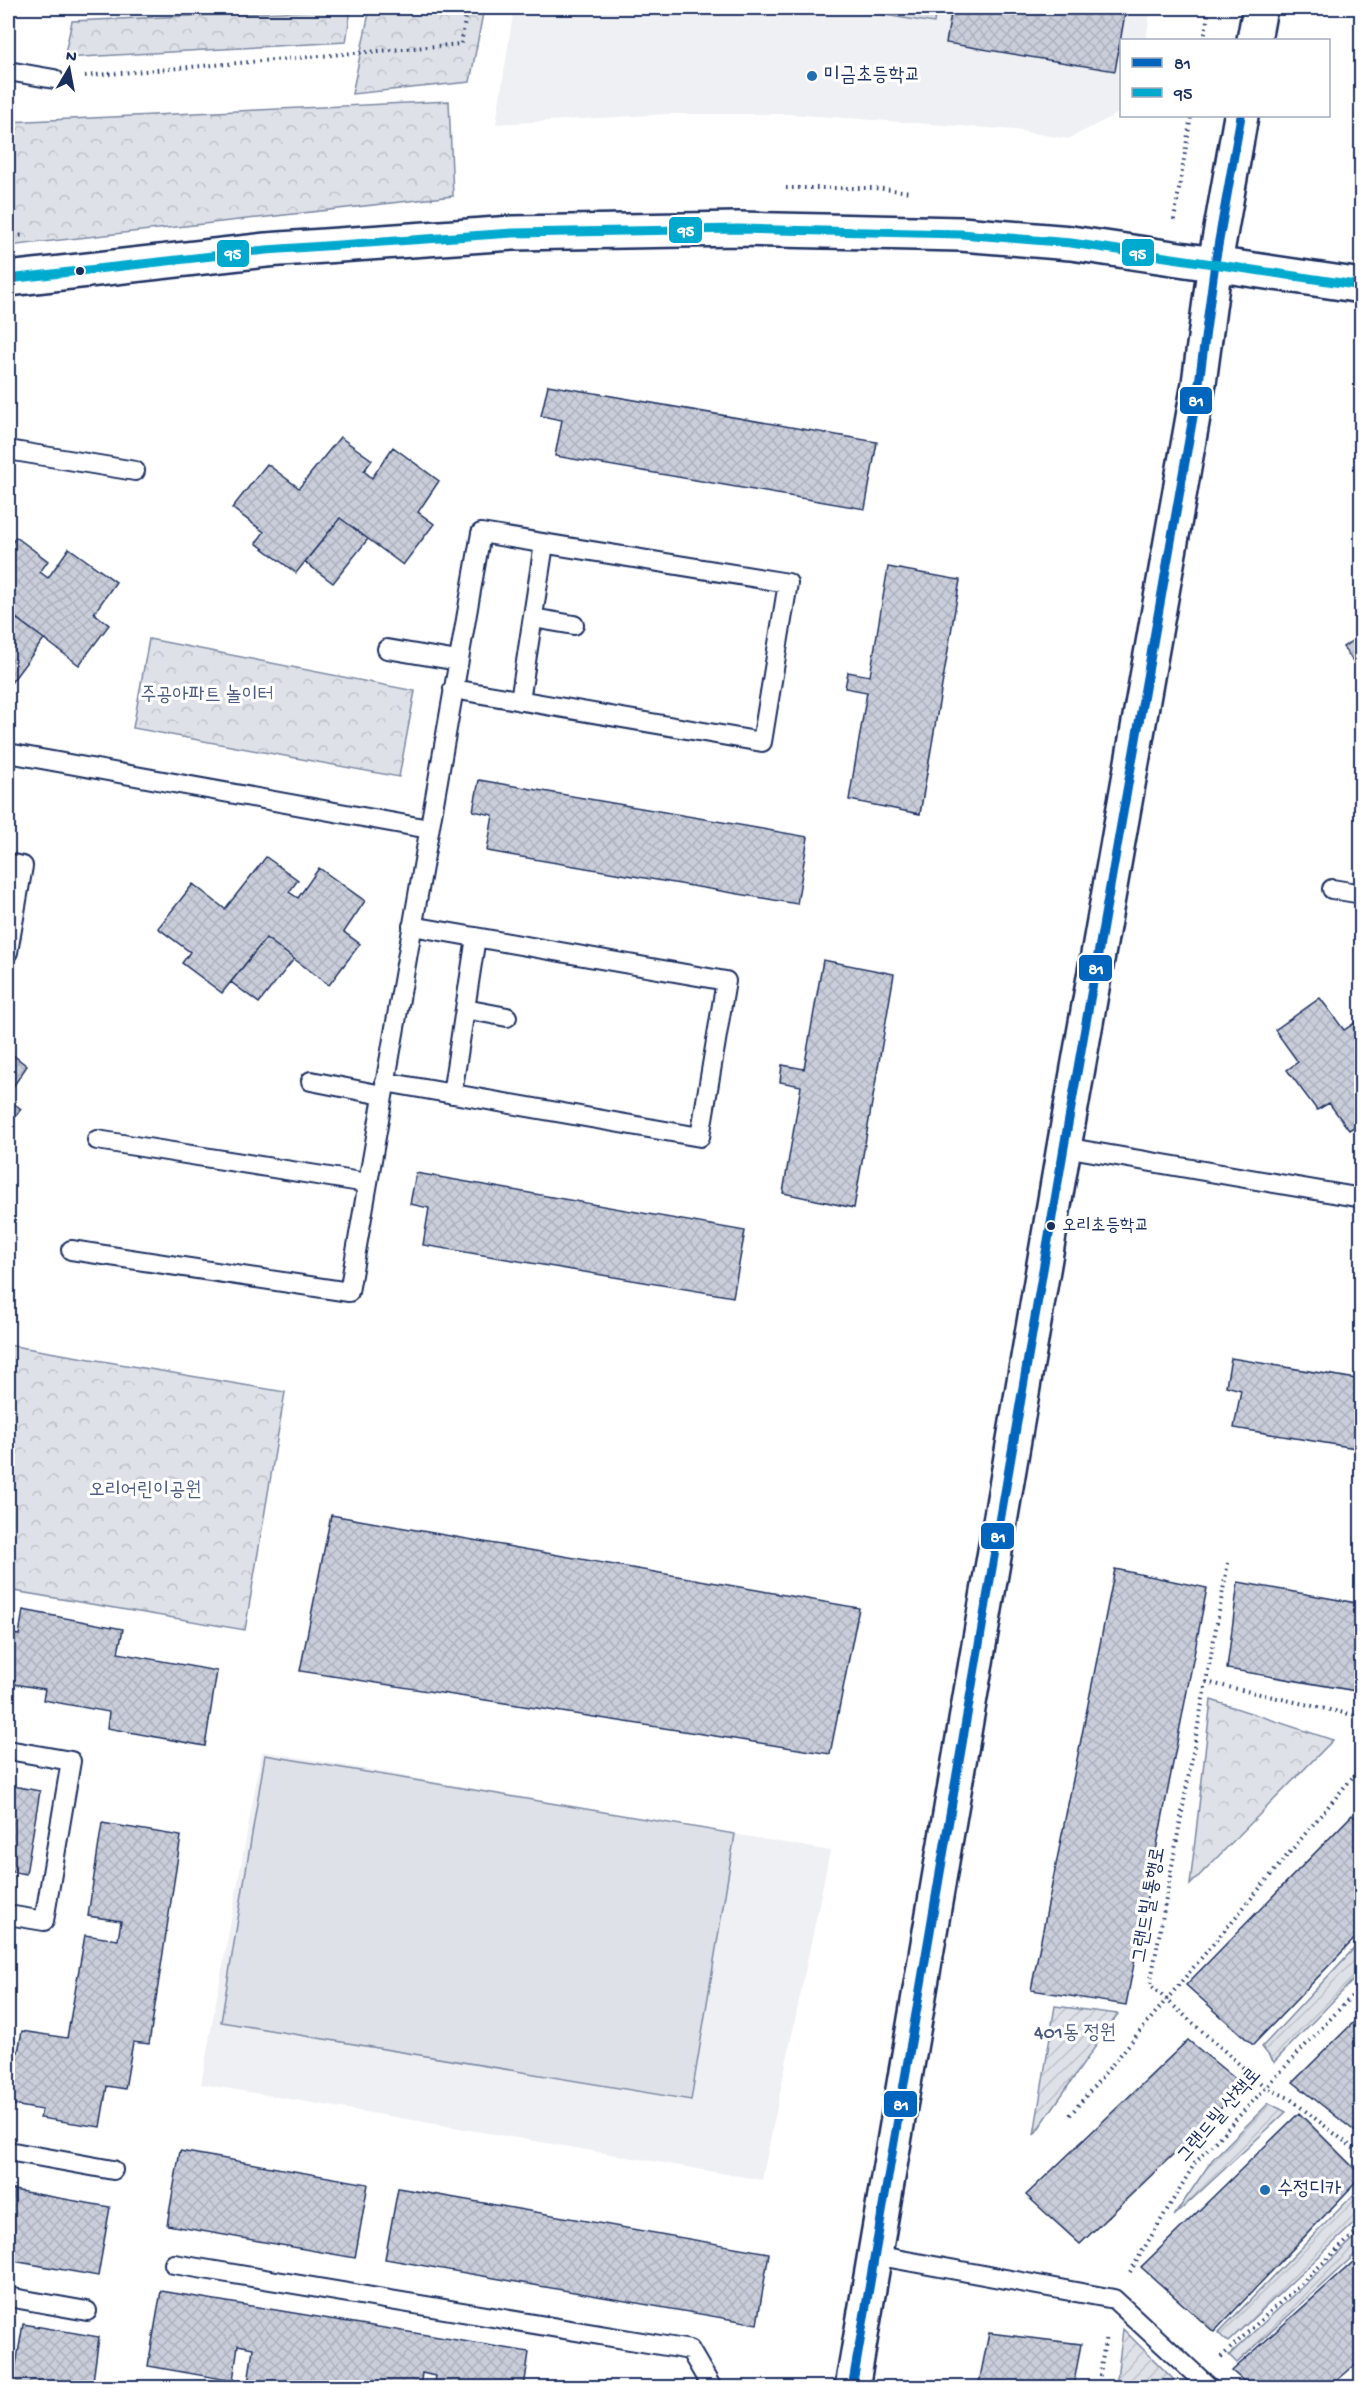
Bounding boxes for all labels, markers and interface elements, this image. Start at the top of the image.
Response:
north arrow [39,39,99,99]
legend [1120,39,1330,117]
text: N [64,47,78,68]
text: 81 [1174,55,1191,76]
place label: 미금초등학교 [824,65,921,88]
marker: 미금초등학교 [805,69,819,83]
text: 95 [1173,85,1192,106]
line badge: 95 [668,216,703,244]
text: 95 [677,224,695,243]
line badge: 95 [1121,238,1155,267]
line badge: 95 [216,239,250,268]
text: 95 [224,247,242,266]
text: 95 [1129,247,1147,266]
unlabelled marker [74,265,86,277]
line badge: 81 [1179,386,1213,415]
text: 81 [1188,394,1204,413]
park label: 주공아파트 놀이터 [140,684,274,708]
line badge: 81 [1078,954,1113,982]
text: 81 [1088,962,1104,981]
place label: 오리초등학교 [1062,1216,1149,1237]
marker: 오리초등학교 [1045,1220,1057,1232]
park label: 오리어린이공원 [89,1480,201,1503]
line badge: 81 [980,1522,1015,1550]
text: 81 [990,1530,1006,1549]
street label: 그랜드빌 통행로 [1128,1845,1172,1965]
park label: 401동 정원 [1034,2023,1116,2046]
street label: 그랜드빌 산책로 [1173,2064,1267,2168]
line badge: 81 [883,2090,918,2118]
text: 81 [893,2098,909,2117]
place label: 수정디카 [1277,2179,1341,2202]
marker: 수정디카 [1258,2183,1272,2197]

